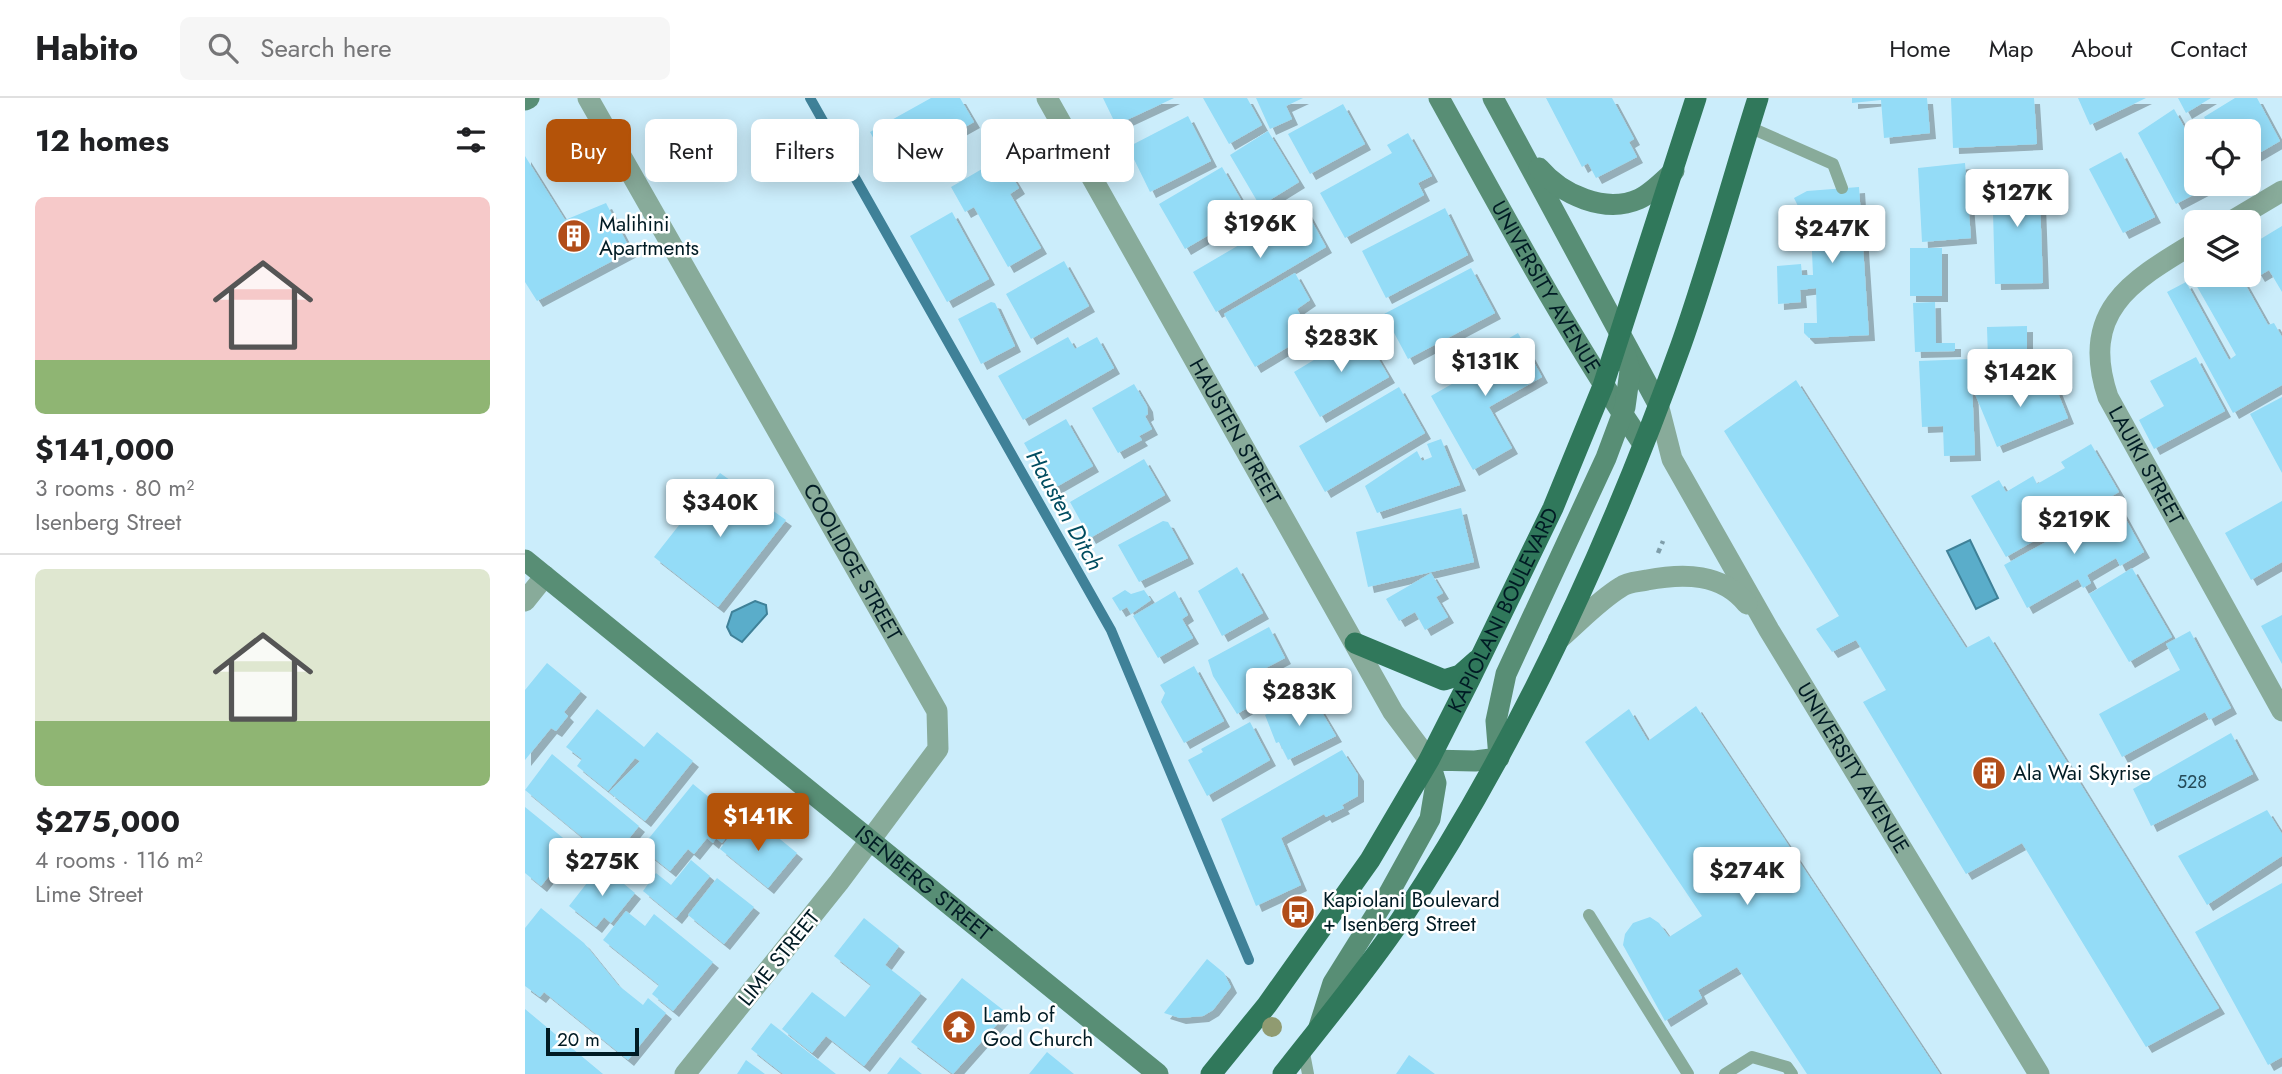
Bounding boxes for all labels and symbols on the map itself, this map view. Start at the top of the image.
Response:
pin: $127K [1968,170,2066,229]
street label: UNIVERSITY AVENUE [1484,195,1608,379]
pin: $196K [1211,200,1309,260]
pin: $247K [1783,206,1881,265]
place label: Malihini Apartments [599,209,699,263]
building icon: Malihini Apartments [555,217,593,255]
pin: $283K [1292,314,1390,374]
pin: $131K [1436,338,1534,398]
pin: $142K [1971,350,2069,409]
street label: HAUSTEN STREET [1182,353,1288,510]
street label: LAUIKI STREET [2101,401,2191,531]
water label: Hausten Ditch [1018,443,1112,577]
street label: COOLIDGE STREET [795,478,909,646]
pin: $340K [671,480,769,539]
pin: $219K [2025,496,2123,556]
street label: KAPIOLANI BOULEVARD [1440,503,1566,718]
pin: $283K [1250,668,1348,728]
street label: UNIVERSITY AVENUE [1789,677,1917,859]
building icon: Ala Wai Skyrise [1970,754,2008,792]
place label: Ala Wai Skyrise [2013,758,2151,788]
house number: 528 [2177,769,2207,795]
pin: $141K [709,794,807,853]
street label: ISENBERG STREET [849,819,998,948]
pin: $275K [553,838,651,898]
pin: $274K [1698,848,1796,907]
place label: Kapiolani Boulevard + Isenberg Street [1323,885,1500,939]
bus stop icon: Kapiolani Boulevard + Isenberg Street [1279,893,1317,931]
street label: LIME STREET [731,904,827,1012]
place label: Lamb of God Church [983,1000,1093,1054]
temple icon: Lamb of God Church [940,1008,978,1046]
scale bar [546,1025,639,1057]

